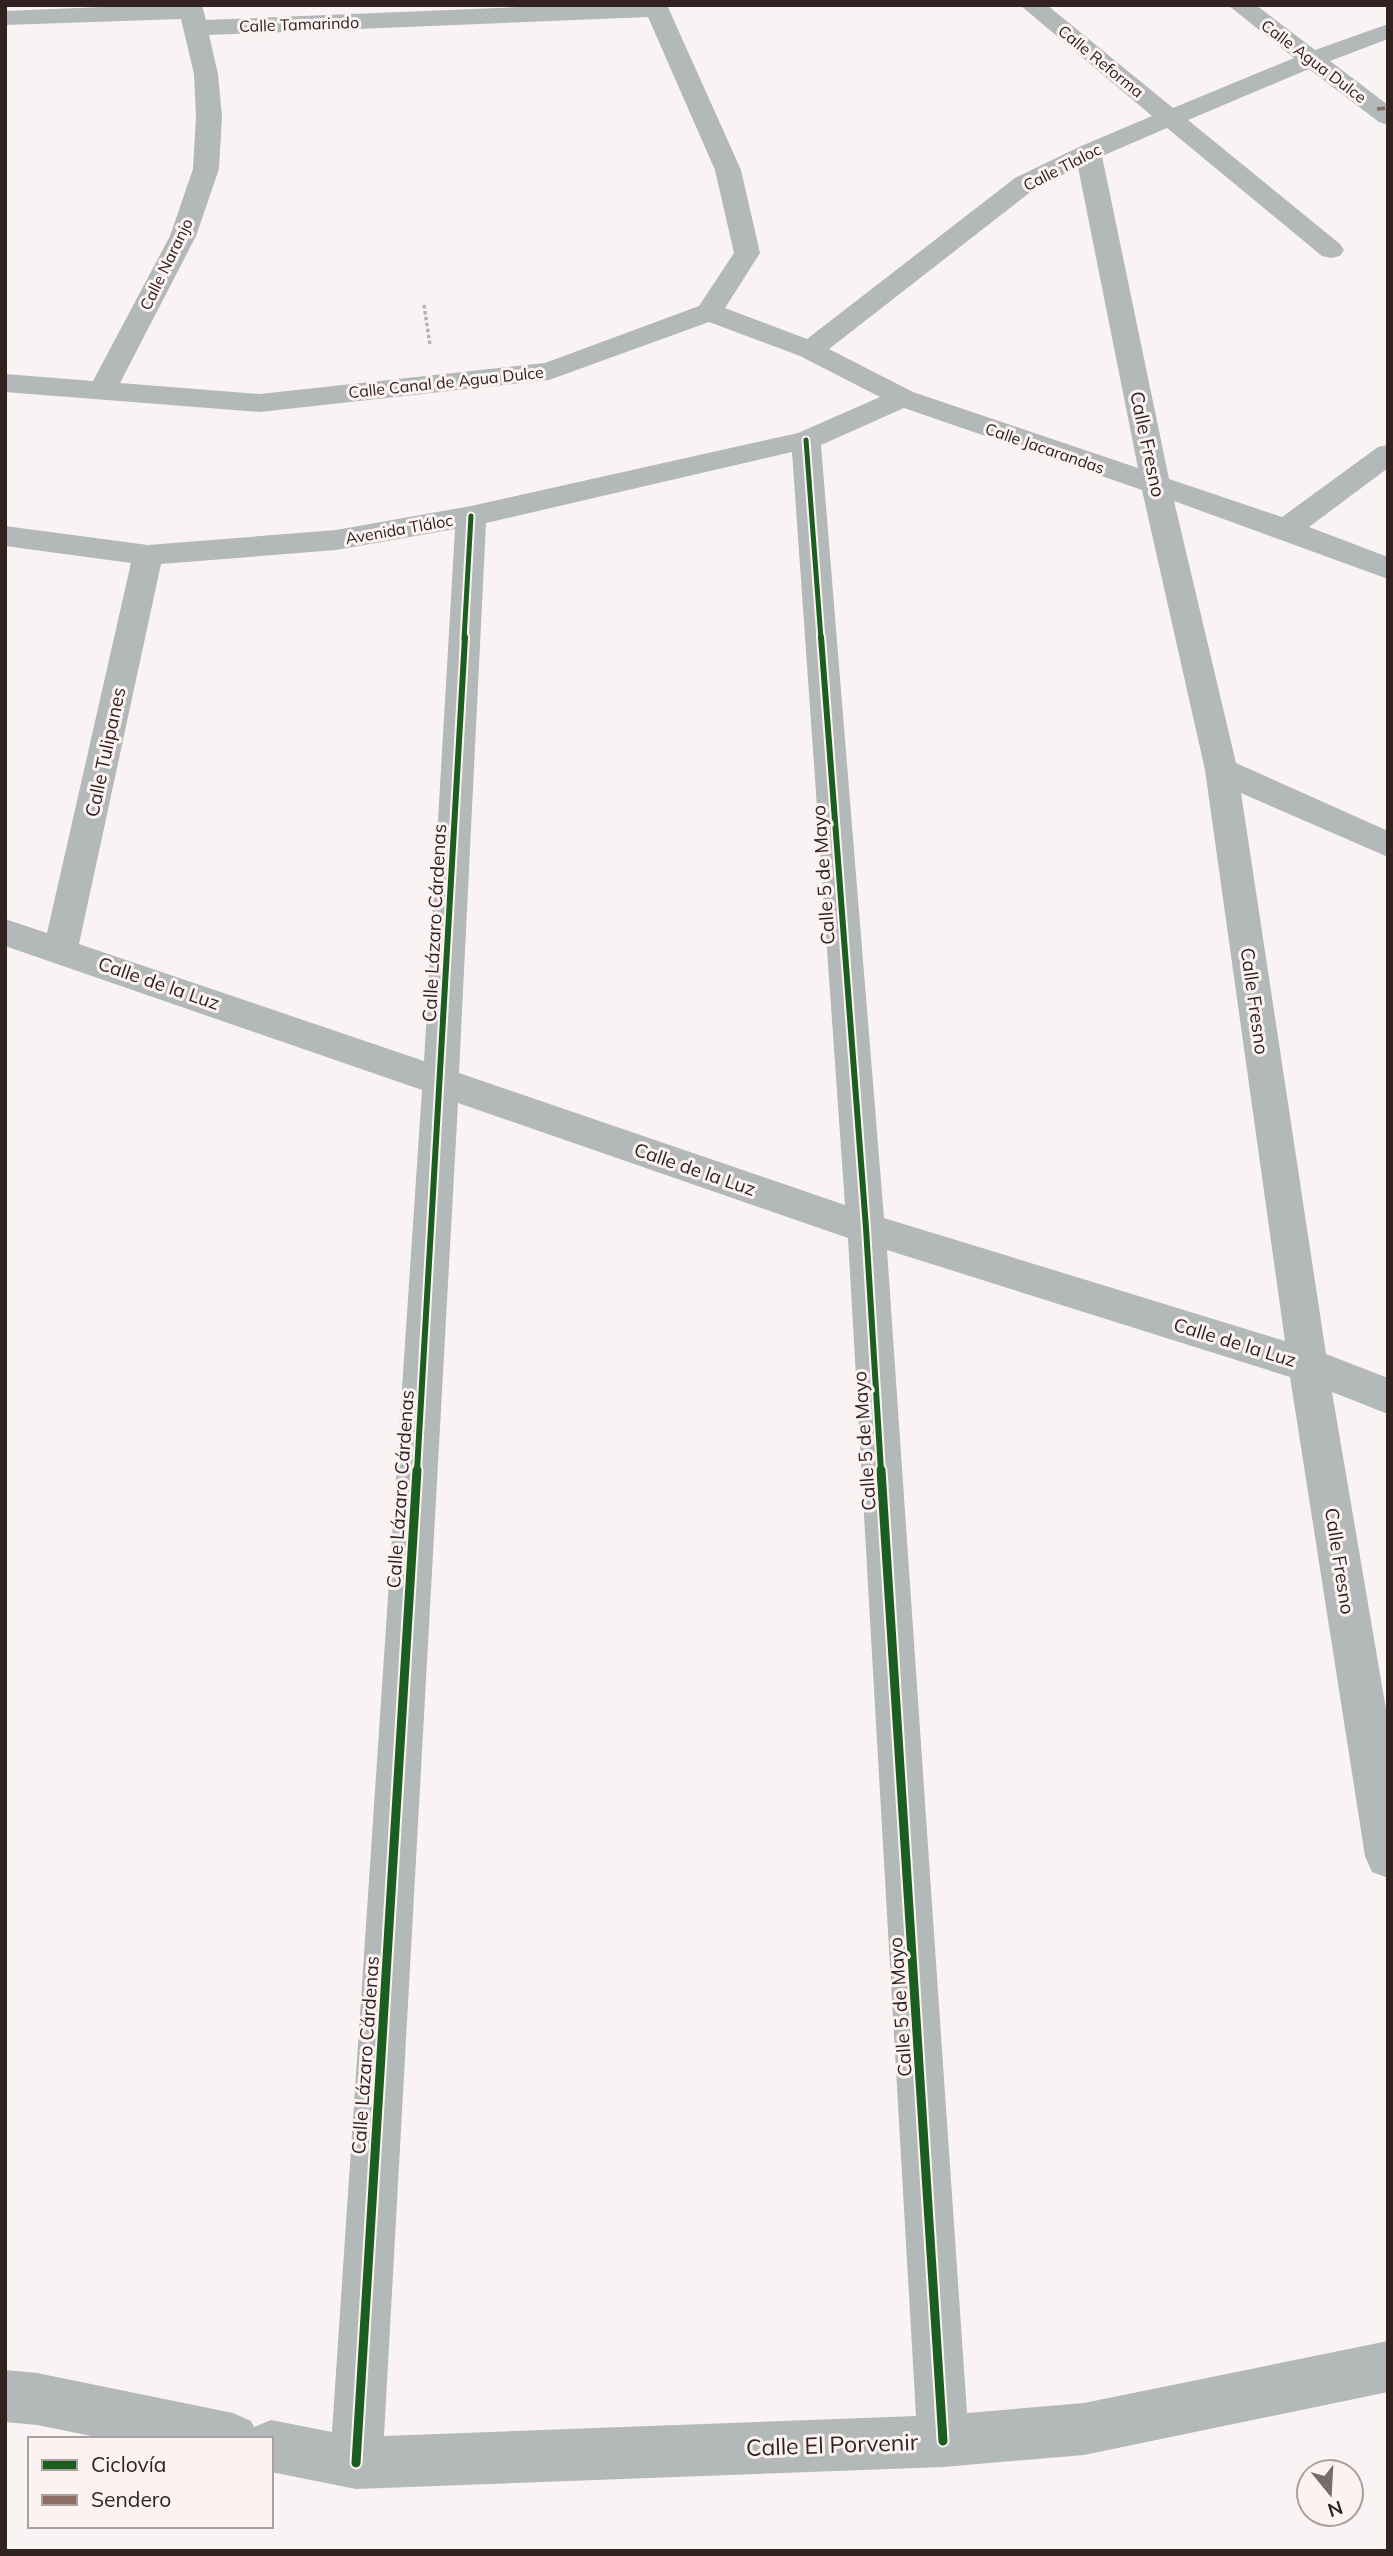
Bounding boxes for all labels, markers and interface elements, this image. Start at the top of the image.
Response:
street label: Calle Tamarindo [239,12,359,36]
street label: Calle Agua Dulce [1257,15,1371,107]
street label: Calle Reforma [1054,20,1148,102]
street label: Calle Tlaloc [1020,139,1104,195]
street label: Calle Naranjo [135,215,197,313]
street label: Calle Canal de Agua Dulce [347,362,545,402]
street label: Calle Fresno [1125,389,1171,499]
street label: Calle Jacarandas [983,418,1107,478]
street label: Avenida Tláloc [344,510,454,548]
street label: Calle Tulipanes [80,685,130,819]
street label: Calle 5 de Mayo [806,804,840,946]
street label: Calle Lázaro Cárdenas [417,823,451,1023]
street label: Calle Fresno [1236,946,1274,1056]
street label: Calle de la Luz [95,951,223,1015]
street label: Calle de la Luz [631,1137,759,1201]
street label: Calle de la Luz [1171,1312,1299,1372]
street label: Calle 5 de Mayo [847,1370,881,1512]
street label: Calle Lázaro Cárdenas [381,1389,419,1589]
street label: Calle Fresno [1320,1506,1360,1616]
street label: Calle 5 de Mayo [883,1936,917,2078]
street label: Calle Lázaro Cárdenas [346,1955,384,2155]
street label: Calle El Porvenir [745,2427,919,2462]
legend [28,2437,273,2528]
text: Ciclovía [91,2451,166,2477]
north arrow [1295,2458,1365,2528]
text: Sendero [91,2486,171,2512]
text: N [1325,2496,1346,2523]

